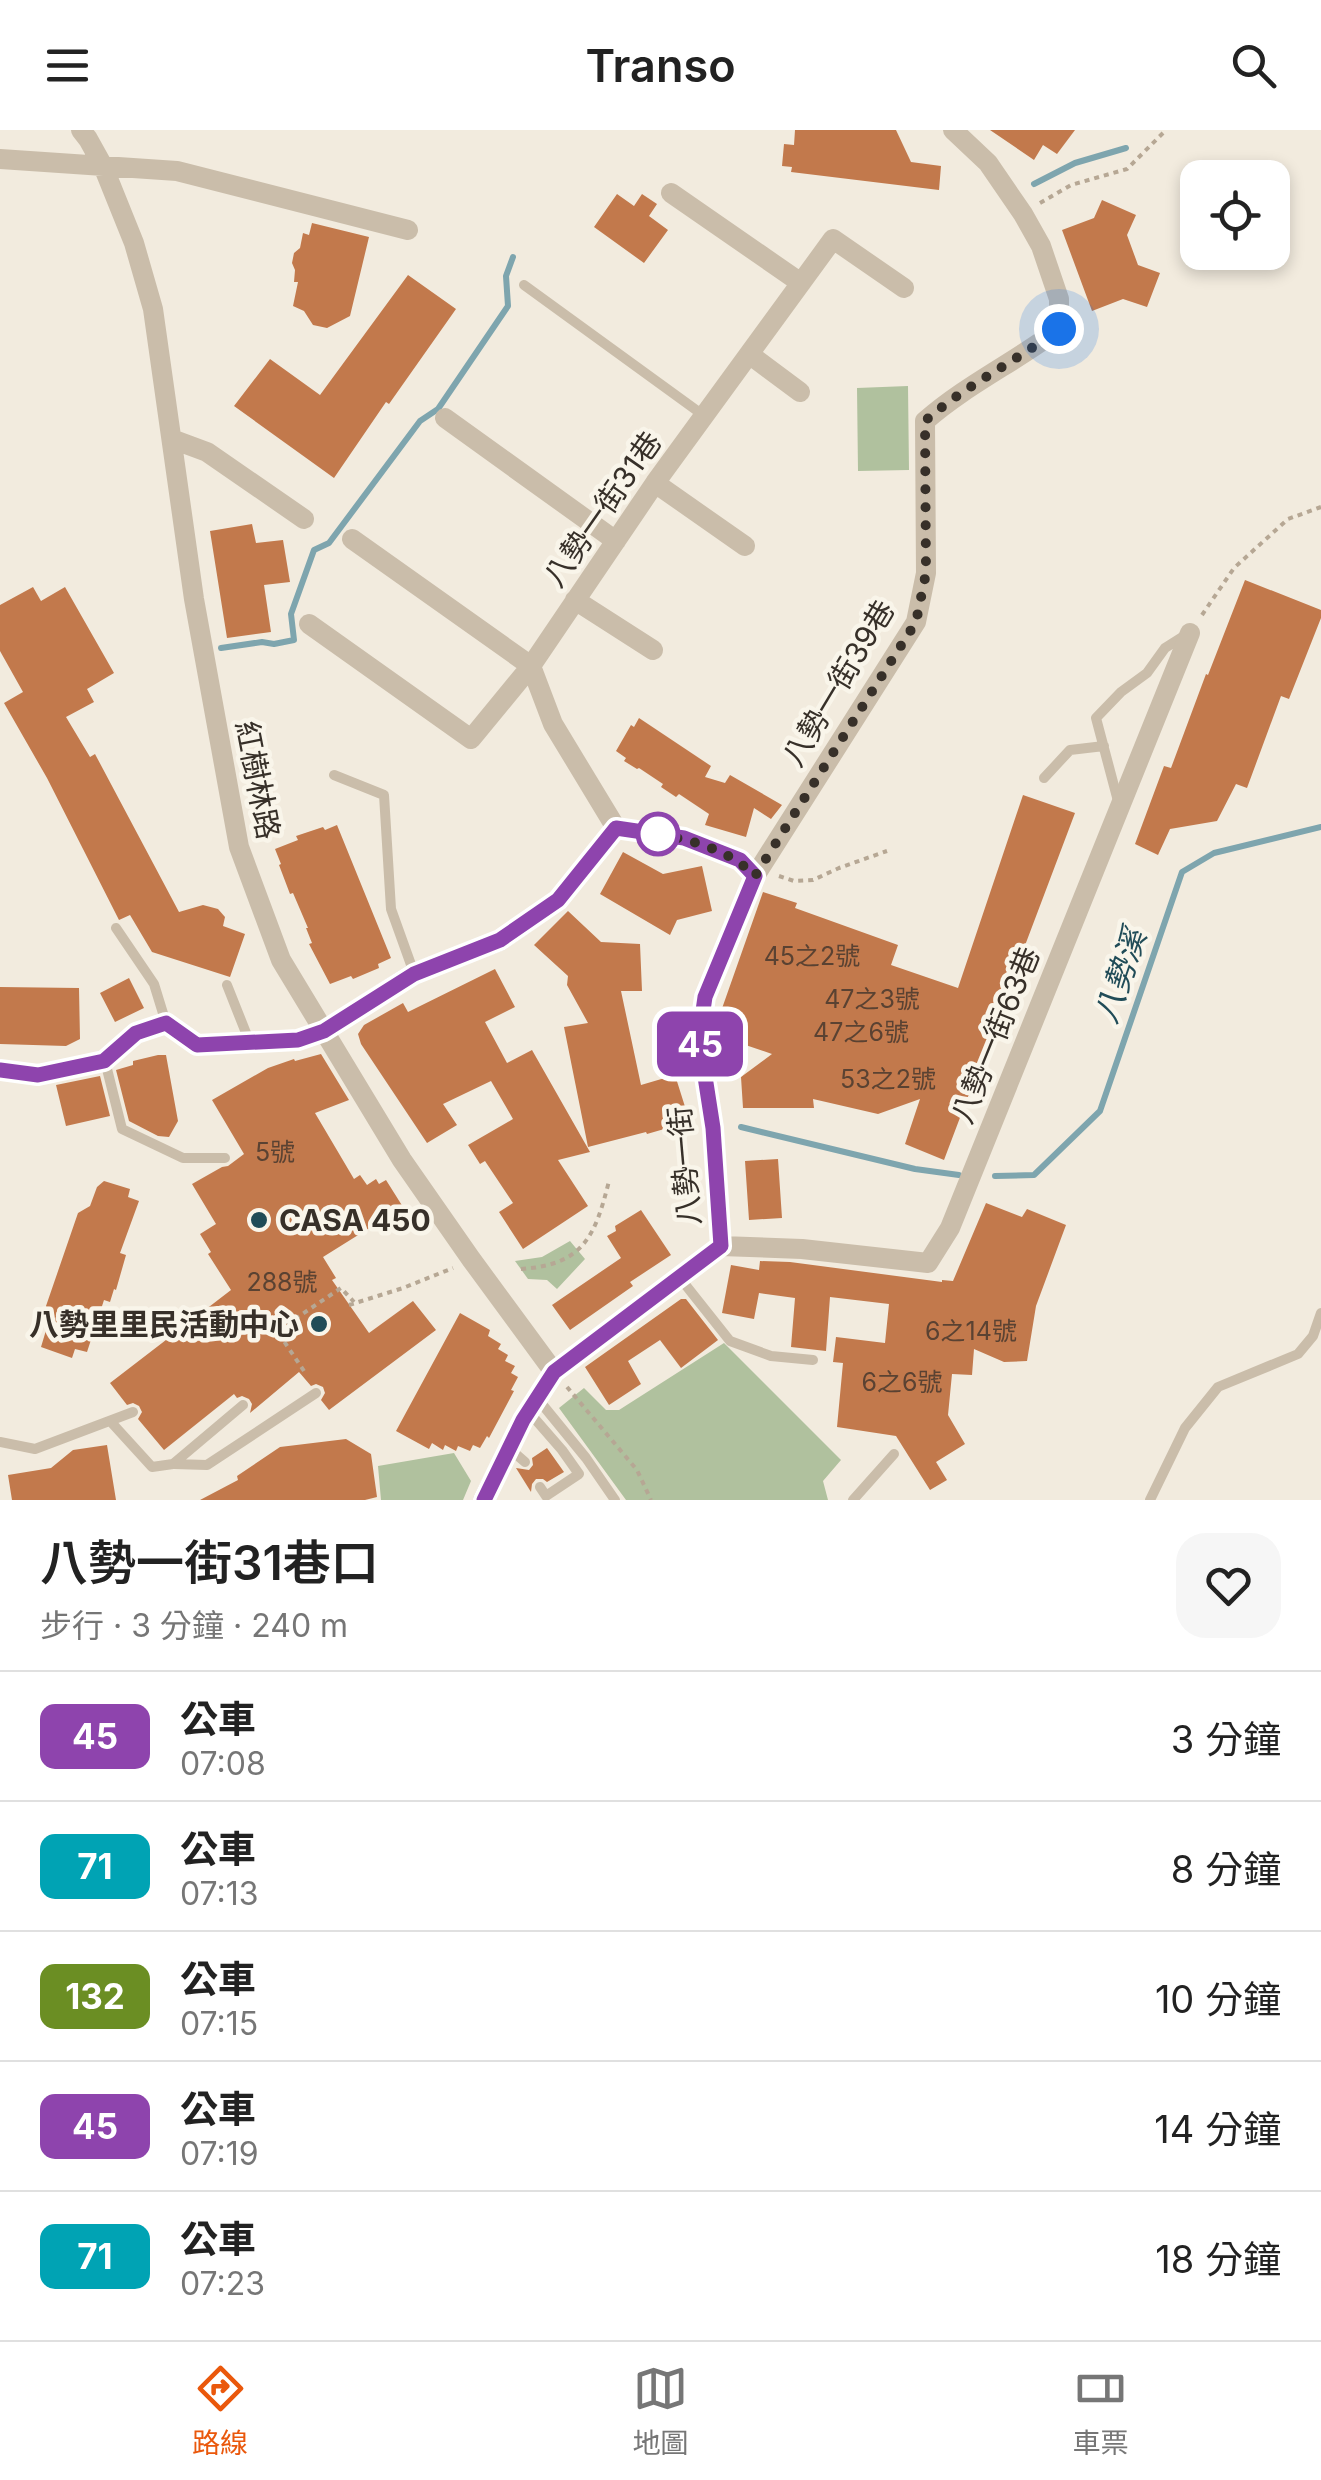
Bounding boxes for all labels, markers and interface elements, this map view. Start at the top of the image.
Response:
icon: menu [40,38,95,93]
text: Transo [585,38,736,93]
icon: search [1226,38,1281,93]
map controls [1180,160,1290,270]
button: locate [1180,160,1290,270]
your location [1034,304,1084,354]
street label: 八勢一街31巷 [535,425,669,593]
street label: 八勢一街39巷 [774,594,902,772]
street label: 紅樹林路 [229,718,287,842]
unlabelled marker [637,813,679,855]
water label: 八勢溪 [1086,920,1155,1028]
house number: 45之2號 [764,941,860,971]
street label: 八勢一街63巷 [943,942,1047,1128]
house number: 47之3號 [824,984,920,1014]
line badge: 45 [655,1012,745,1076]
house number: 47之6號 [813,1017,909,1047]
text: 45 [677,1023,723,1065]
house number: 53之2號 [840,1064,936,1094]
street label: 八勢一街 [661,1105,707,1227]
house number: 5號 [255,1137,295,1167]
place label: CASA 450 [279,1202,431,1238]
marker: CASA 450 [248,1209,270,1231]
house number: 288號 [246,1267,318,1297]
place label: 八勢里里民活動中心 [29,1306,299,1342]
marker: 八勢里里民活動中心 [308,1313,330,1335]
house number: 6之14號 [925,1316,1017,1346]
house number: 6之6號 [861,1367,943,1397]
text: 八勢一街31巷口 [40,1533,379,1592]
button: heart [1176,1533,1281,1638]
text: 步行 · 3 分鐘 · 240 m [40,1606,348,1645]
text: 公車 [180,1696,256,1742]
text: 45 [72,1715,118,1757]
text: 3 分鐘 [1171,1716,1281,1762]
text: 07:08 [180,1744,266,1783]
text: 公車 [180,1826,256,1872]
text: 71 [77,1845,113,1887]
text: 8 分鐘 [1171,1846,1281,1892]
text: 07:13 [180,1874,259,1913]
text: 公車 [180,1956,256,2002]
text: 132 [65,1975,125,2017]
text: 10 分鐘 [1155,1976,1281,2022]
text: 07:15 [180,2004,258,2043]
text: 公車 [180,2086,256,2132]
text: 45 [72,2105,118,2147]
text: 14 分鐘 [1154,2106,1281,2152]
text: 07:19 [180,2134,259,2173]
text: 公車 [180,2216,256,2262]
text: 71 [77,2235,113,2277]
text: 18 分鐘 [1155,2236,1281,2282]
text: 07:23 [180,2264,265,2303]
tab: 路線 [192,2361,248,2461]
tab: 地圖 [632,2361,689,2461]
tab: 車票 [1073,2361,1129,2461]

